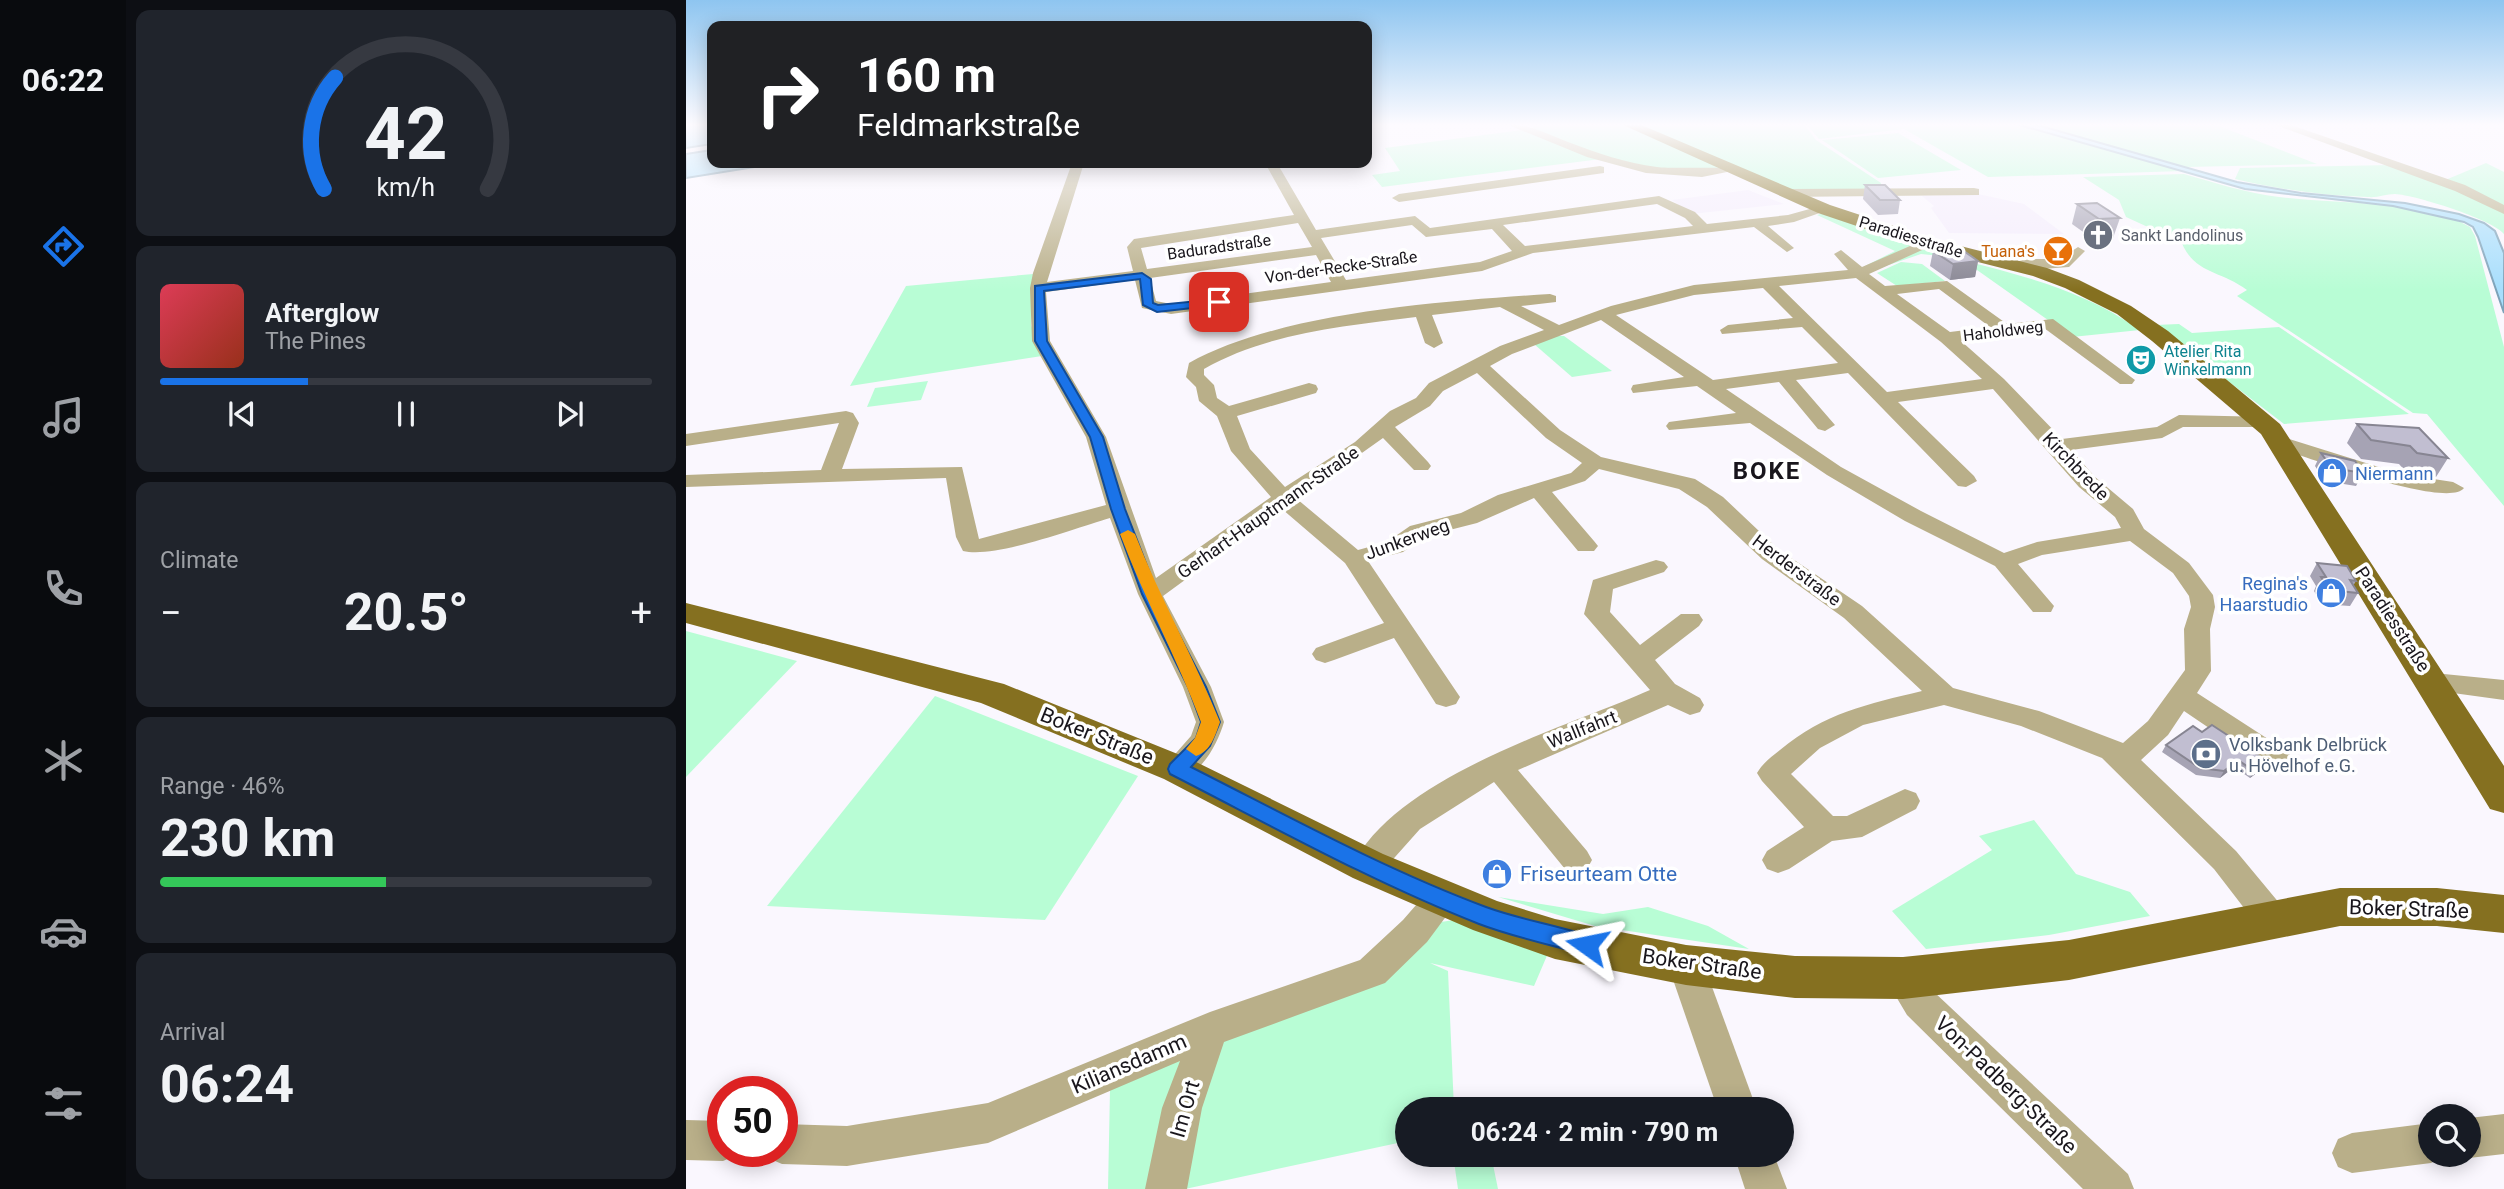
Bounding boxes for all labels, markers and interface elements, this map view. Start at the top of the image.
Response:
text: 160 m [857,47,996,104]
icon: right [742,49,833,140]
text: 06:22 [22,61,104,99]
text: 42 [364,91,448,177]
text: Feldmarkstraße [857,106,1080,144]
text: km/h [377,173,435,202]
street label: Paradiesstraße [1857,212,1965,262]
church icon: Sankt Landolinus [2081,218,2115,252]
icon: directions [39,222,88,271]
place label: Sankt Landolinus [2121,226,2243,245]
street label: Baduradstraße [1166,230,1272,264]
bar icon: Tuana's [2041,234,2075,268]
place label: Tuana's [1981,242,2035,261]
street label: Von-der-Recke-Straße [1264,247,1418,287]
pin [1189,272,1249,332]
icon: arrive [1200,283,1238,321]
text: Afterglow [265,298,379,328]
street label: Haholdweg [1962,317,2044,345]
text: The Pines [265,328,366,355]
place label: Atelier Rita Winkelmann [2164,342,2252,379]
theatre icon: Atelier Rita Winkelmann [2124,343,2158,377]
icon: music [39,393,88,442]
icon: previous [223,395,261,433]
icon: pause [387,395,425,433]
icon: next [551,395,589,433]
street label: Kirchbrede [2038,428,2114,504]
street label: Gerhart-Hauptmann-Straße [1173,441,1363,583]
shop icon: Niermann [2315,456,2349,490]
district label: BOKE [1733,457,1801,485]
place label: Niermann [2355,463,2433,484]
street label: Junkerweg [1362,514,1452,564]
street label: Herderstraße [1749,530,1845,610]
text: Climate [160,547,239,574]
street label: Paradiesstraße [2351,563,2435,675]
icon: phone [39,564,88,613]
place label: Regina's Haarstudio [2220,573,2308,615]
shop icon: Regina's Haarstudio [2314,576,2348,610]
text: 20.5° [344,582,469,643]
text: − [160,591,182,635]
text: + [630,591,652,635]
street label: Boker Straße [1037,702,1157,770]
street label: Wallfahrt [1544,706,1620,752]
place label: Volksbank Delbrück u. Hövelhof e.G. [2229,734,2388,776]
icon: climate [39,736,88,785]
bank icon: Volksbank Delbrück u. Hövelhof e.G. [2189,737,2223,771]
text: Range · 46% [160,773,285,800]
text: 230 km [160,808,335,869]
shop icon: Friseurteam Otte [1480,857,1514,891]
place label: Friseurteam Otte [1520,862,1677,886]
street label: Boker Straße [2349,895,2469,923]
icon: car [39,907,88,956]
position arrow [1550,908,1624,982]
street label: Boker Straße [1641,944,1763,984]
street label: Von-Padberg-Straße [1930,1011,2082,1159]
text: Arrival [160,1019,225,1046]
street label: Kiliansdamm [1068,1029,1190,1099]
text: 06:24 [160,1054,294,1115]
speed limit sign: 50 [707,1076,798,1167]
street label: Im Ort [1165,1078,1205,1140]
icon: filters [39,1079,88,1128]
map controls [2418,1104,2481,1167]
button: search [2418,1104,2481,1167]
text: 06:24 · 2 min · 790 m [1471,1117,1718,1147]

